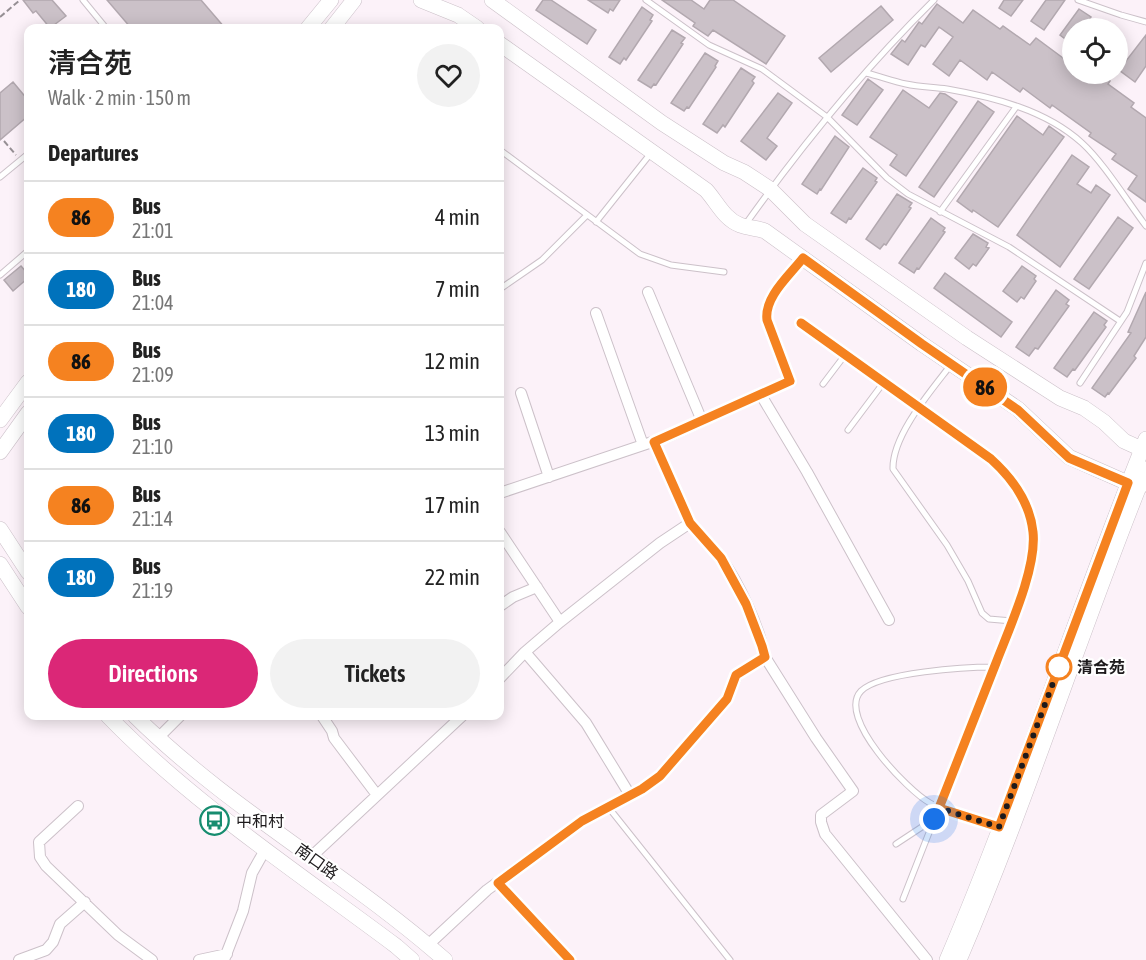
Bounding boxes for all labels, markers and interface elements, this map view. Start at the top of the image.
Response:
map controls [1062,18,1128,84]
button: locate [1062,18,1128,84]
button: heart [417,44,480,107]
text: 清合苑 [48,47,132,79]
text: Walk · 2 min · 150 m [48,86,191,109]
text: Departures [48,140,138,166]
text: Bus [132,193,161,219]
text: 4 min [435,204,480,230]
text: 86 [71,205,91,229]
text: 21:01 [132,219,174,242]
text: Bus [132,265,161,291]
text: 7 min [435,276,480,302]
text: 180 [66,277,96,301]
text: 21:04 [132,291,174,314]
text: Bus [132,337,161,363]
text: 12 min [425,348,480,374]
text: 86 [71,349,91,373]
text: 21:09 [132,363,174,386]
line badge: 86 [958,368,1012,406]
text: 86 [975,375,995,399]
text: Bus [132,409,161,435]
text: 13 min [425,420,480,446]
text: 180 [66,421,96,445]
text: 21:10 [132,435,173,458]
text: Bus [132,481,161,507]
text: 17 min [425,492,480,518]
text: 86 [71,493,91,517]
text: 21:14 [132,507,173,530]
text: Bus [132,553,161,579]
text: 22 min [425,564,480,590]
text: 180 [66,565,96,589]
text: 21:19 [132,579,173,602]
button: Directions [48,639,258,708]
button: Tickets [270,639,480,708]
marker: 清合苑 [1046,654,1072,680]
place label: 清合苑 [1077,658,1125,676]
your location [919,804,949,834]
bus stop icon: 中和村 [199,805,231,837]
place label: 中和村 [236,812,284,830]
street label: 南口路 [292,840,342,882]

